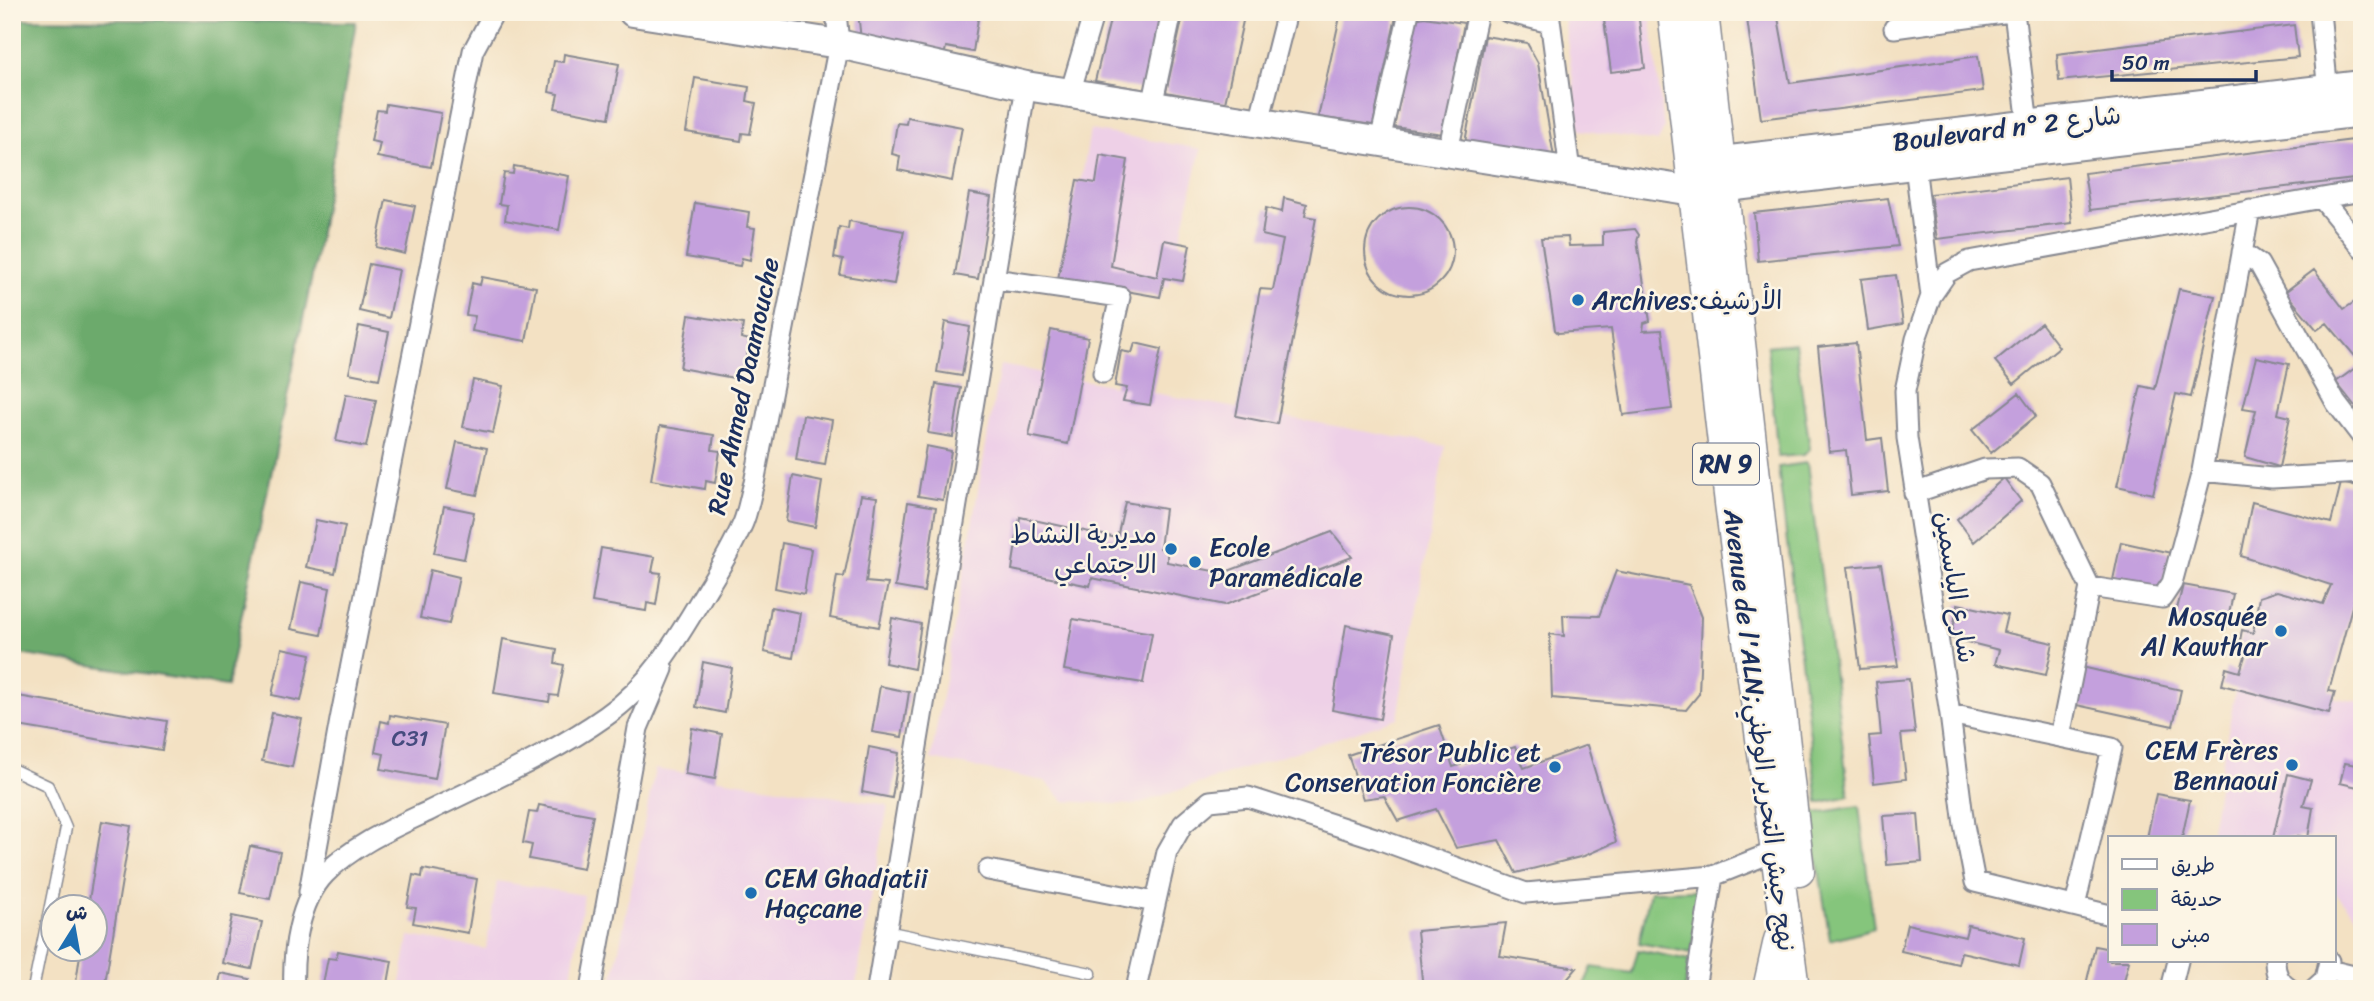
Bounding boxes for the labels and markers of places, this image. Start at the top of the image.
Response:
place label: Archives:الأرشيف [1591,277,1782,323]
marker: Archives:الأرشيف [1570,292,1586,308]
place label: مديرية النشاط الاجتماعي [1010,511,1157,587]
place label: Ecole Paramédicale [1209,524,1363,600]
marker: مديرية النشاط الاجتماعي [1163,541,1179,557]
marker: Ecole Paramédicale [1187,554,1203,570]
place label: Mosquée Al Kawthar [2140,593,2268,669]
marker: Mosquée Al Kawthar [2273,623,2289,639]
place label: CEM Frères Bennaoui [2145,727,2279,803]
place label: Trésor Public et Conservation Foncière [1285,729,1541,805]
marker: CEM Frères Bennaoui [2284,757,2300,773]
marker: Trésor Public et Conservation Foncière [1547,759,1563,775]
place label: CEM Ghadjatii Haçcane [765,855,928,931]
marker: CEM Ghadjatii Haçcane [743,885,759,901]

